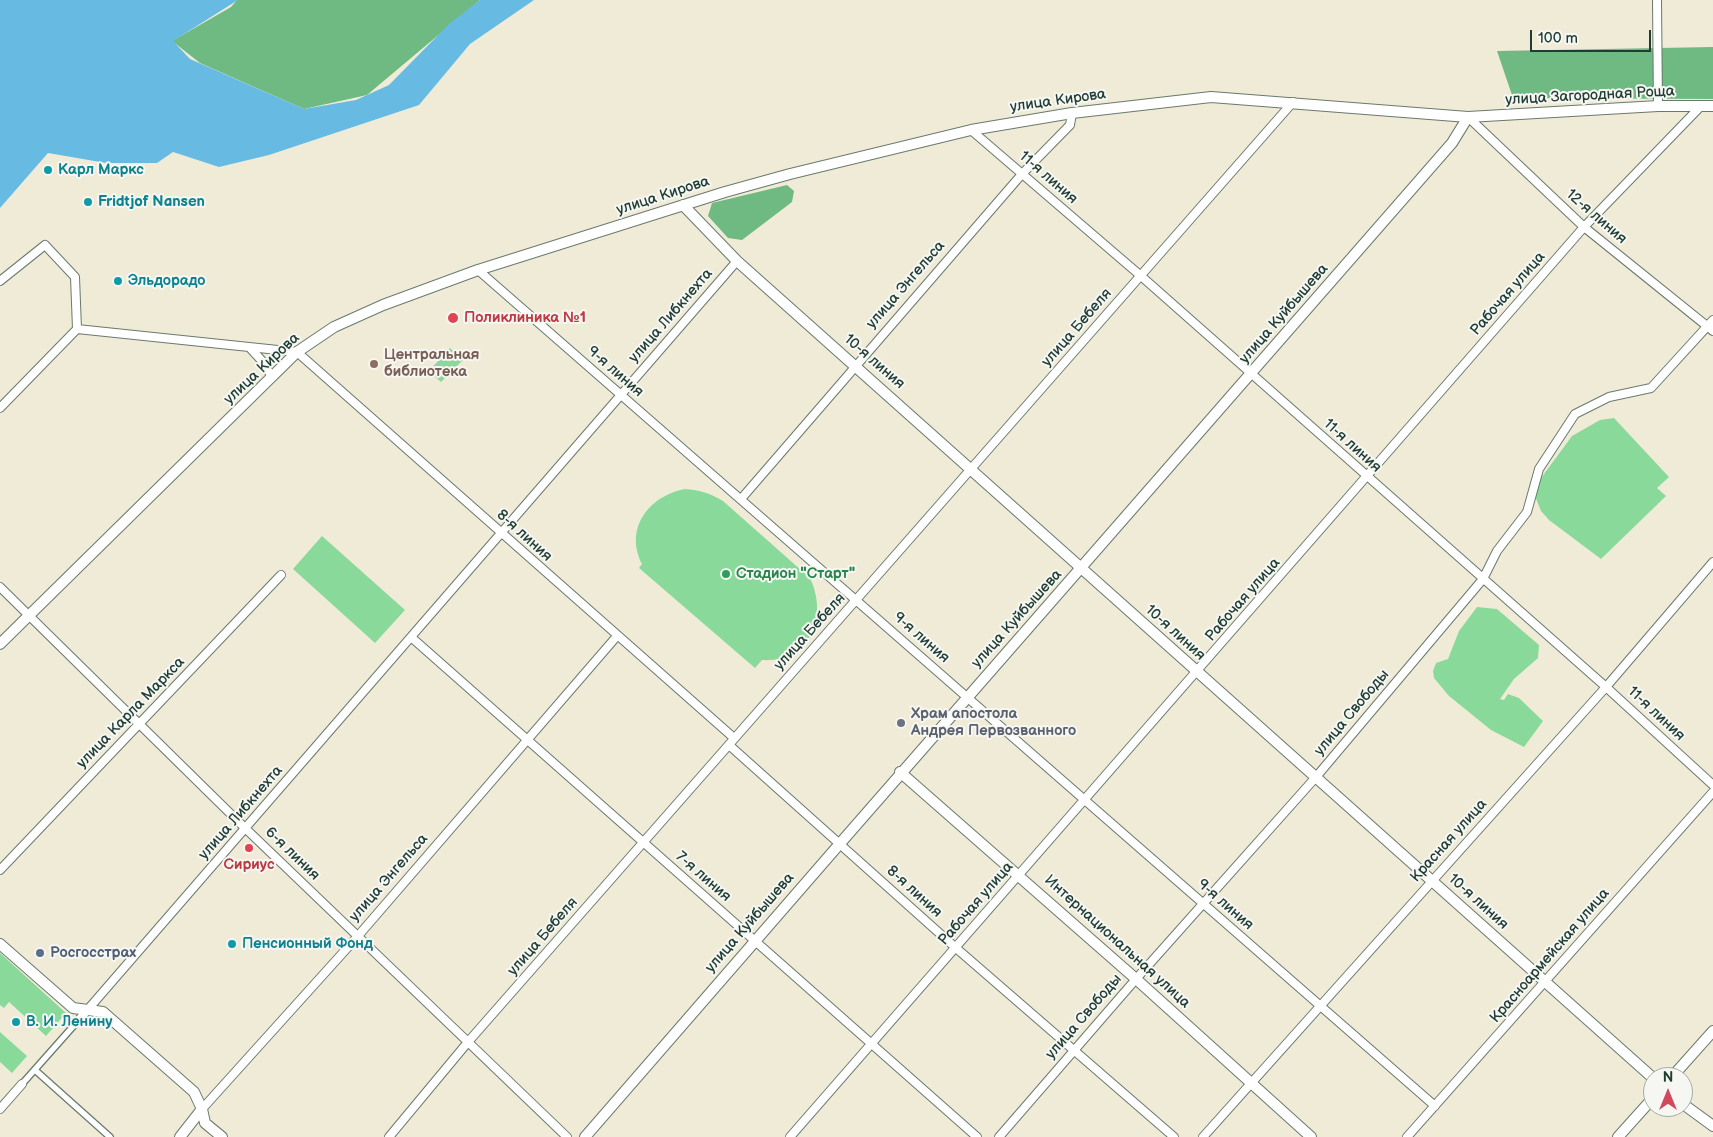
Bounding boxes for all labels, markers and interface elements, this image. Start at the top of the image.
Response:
scale bar [1533,20,1654,52]
text: 100 m [1538,29,1578,48]
street label: улица Загородная Роща [1505,83,1675,109]
street label: улица Кирова [1009,85,1107,117]
street label: 11-я линия [1015,148,1081,208]
place label: Карл Маркс [58,161,144,179]
marker: Карл Маркс [42,164,54,176]
street label: улица Кирова [614,173,712,219]
street label: 12-я линия [1562,186,1630,248]
place label: Fridtjof Nansen [98,193,205,211]
marker: Fridtjof Nansen [82,196,94,208]
street label: улица Энгельса [863,237,949,333]
street label: Рабочая улица [1467,249,1549,339]
street label: улица Куйбышева [1236,260,1332,368]
street label: улица Либкнехта [625,265,717,367]
place label: Эльдорадо [128,272,205,290]
marker: Эльдорадо [112,275,124,287]
street label: улица Бебеля [1038,285,1116,371]
place label: Поликлиника №1 [464,309,586,327]
marker: Поликлиника №1 [446,311,460,325]
street label: улица Кирова [221,329,303,409]
street label: 10-я линия [840,331,908,393]
street label: 9-я линия [583,343,647,401]
place label: Центральная библиотека [384,346,479,381]
marker: Центральная библиотека [368,358,380,370]
street label: 11-я линия [1319,415,1385,477]
street label: 8-я линия [492,506,556,566]
street label: Рабочая улица [1202,555,1284,645]
place label: Стадион "Старт" [736,565,855,583]
street label: улица Куйбышева [968,566,1066,672]
marker: Стадион "Старт" [720,568,732,580]
street label: улица Бебеля [771,590,849,674]
street label: 10-я линия [1141,601,1209,665]
street label: 9-я линия [889,609,953,667]
street label: улица Карла Маркса [73,654,189,772]
street label: улица Свободы [1311,666,1393,760]
street label: 11-я линия [1624,683,1688,745]
place label: Храм апостола Андрея Первозванного [911,705,1076,740]
marker: Храм апостола Андрея Первозванного [895,717,907,729]
street label: улица Либкнехта [195,762,287,864]
street label: Красная улица [1407,796,1491,886]
street label: 6-я линия [261,824,323,884]
street label: улица Энгельса [346,830,432,926]
marker: Сириус [243,842,255,854]
street label: 7-я линия [672,848,734,906]
place label: Сириус [224,856,274,874]
street label: Рабочая улица [935,859,1017,949]
street label: 8-я линия [882,862,946,922]
street label: улица Куйбышева [702,869,798,977]
street label: 10-я линия [1444,870,1512,934]
street label: Интернациональная улица [1040,872,1194,1012]
street label: 9-я линия [1193,876,1257,934]
street label: Красноармейская улица [1487,885,1613,1027]
street label: улица Бебеля [504,894,582,980]
place label: Пенсионный Фонд [242,935,373,953]
marker: Пенсионный Фонд [226,938,238,950]
place label: Росгосстрах [50,944,136,962]
marker: Росгосстрах [34,947,46,959]
street label: улица Свободы [1042,971,1126,1063]
place label: В. И. Ленину [26,1013,113,1031]
marker: В. И. Ленину [10,1016,22,1028]
north arrow [1643,1067,1693,1117]
text: N [1663,1069,1673,1086]

